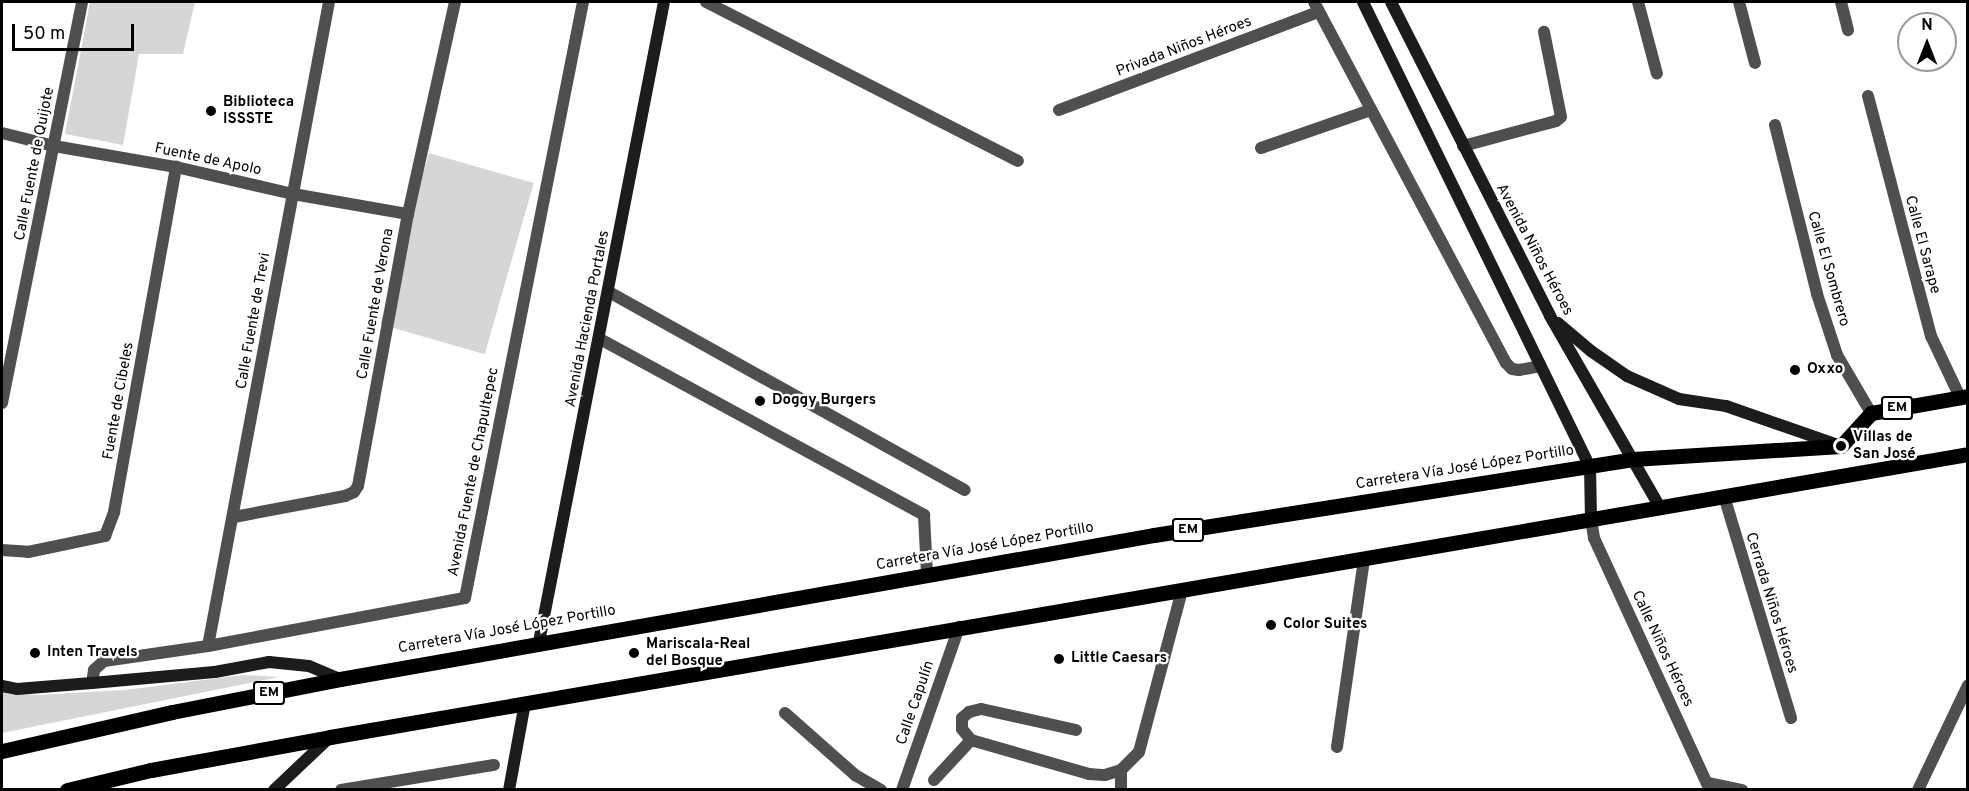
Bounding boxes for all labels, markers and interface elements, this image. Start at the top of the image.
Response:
scale bar [15,12,136,50]
north arrow [1897,12,1957,72]
street label: Privada Niños Héroes [1114,13,1254,81]
text: N [1921,16,1933,36]
text: 50 m [23,23,65,46]
street label: Calle Fuente de Quijote [11,86,59,242]
place label: Biblioteca ISSSTE [223,93,294,128]
marker: Biblioteca ISSSTE [204,104,218,118]
street label: Fuente de Apolo [153,140,263,180]
street label: Avenida Niños Héroes [1492,181,1576,319]
street label: Calle El Sarape [1900,194,1944,296]
street label: Calle El Sombrero [1803,209,1853,329]
street label: Calle Fuente de Verona [354,227,398,381]
street label: Avenida Hacienda Portales [562,229,614,409]
street label: Calle Fuente de Trevi [233,251,275,391]
street label: Fuente de Cibeles [100,341,138,461]
place label: Oxxo [1807,361,1843,379]
marker: Oxxo [1788,363,1802,377]
street label: Avenida Fuente de Chapultepec [445,366,503,578]
place label: Doggy Burgers [772,392,876,410]
marker: Doggy Burgers [753,394,767,408]
road number: EM [1880,397,1914,419]
place label: Villas de San José [1853,428,1916,463]
marker: Villas de San José [1834,439,1848,453]
street label: Carretera Vía José López Portillo [1354,442,1576,494]
street label: Carretera Vía José López Portillo [874,519,1096,575]
road number: EM [1172,519,1204,541]
street label: Cerrada Niños Héroes [1741,530,1801,676]
street label: Calle Niños Héroes [1627,588,1697,710]
street label: Carretera Vía José López Portillo [396,602,618,658]
place label: Color Suites [1283,616,1367,634]
marker: Color Suites [1264,618,1278,632]
place label: Mariscala-Real del Bosque [646,635,750,670]
place label: Inten Travels [47,644,138,662]
marker: Inten Travels [28,646,42,660]
marker: Mariscala-Real del Bosque [627,646,641,660]
place label: Little Caesars [1071,650,1167,668]
marker: Little Caesars [1052,652,1066,666]
street label: Calle Capulín [893,658,939,748]
road number: EM [252,682,286,704]

